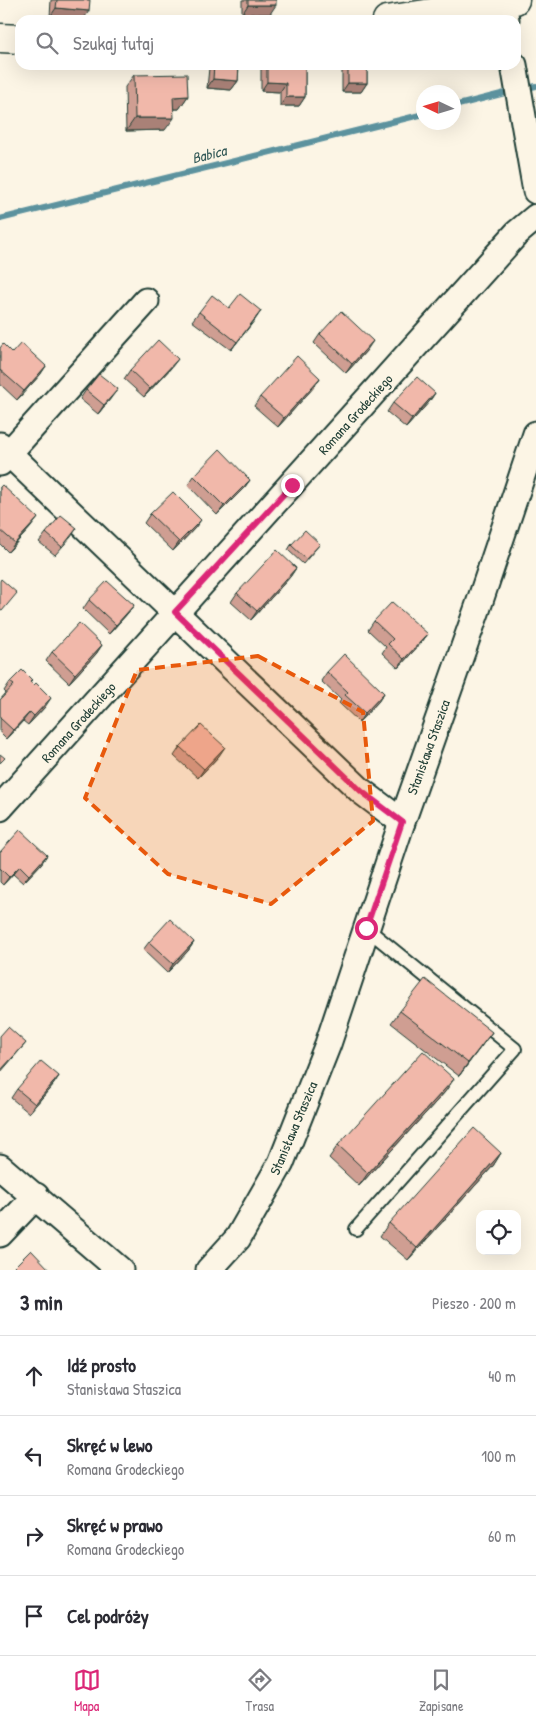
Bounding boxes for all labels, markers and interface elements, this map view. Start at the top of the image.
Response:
search box [15,15,521,70]
icon: search [33,29,61,57]
text: Szukaj tutaj [73,30,154,56]
north arrow [416,85,461,130]
water label: Babica [190,139,230,168]
street label: Romana Grodeckiego [314,369,397,459]
route end [281,474,304,497]
street label: Romana Grodeckiego [37,677,120,767]
street label: Stanisława Staszica [402,696,454,797]
route start [355,917,378,940]
street label: Stanisława Staszica [265,1078,321,1178]
map controls [476,1210,521,1255]
button: locate [476,1210,521,1255]
text: 3 min [20,1288,63,1317]
text: Pieszo · 200 m [432,1292,516,1314]
text: Idź prosto [67,1352,136,1378]
icon: ahead [20,1362,48,1390]
text: 40 m [488,1365,516,1387]
text: Stanisława Staszica [67,1378,181,1400]
text: Skręć w lewo [67,1432,152,1458]
icon: left [20,1442,48,1470]
text: 100 m [481,1445,516,1467]
text: Romana Grodeckiego [67,1458,184,1480]
text: Skręć w prawo [67,1512,163,1538]
icon: right [20,1522,48,1550]
text: 60 m [488,1525,516,1547]
text: Romana Grodeckiego [67,1538,184,1560]
icon: arrive [20,1602,48,1630]
text: Cel podróży [67,1603,149,1629]
tab: Mapa [73,1666,101,1715]
tab: Trasa [246,1666,274,1715]
tab: Zapisane [419,1666,463,1715]

